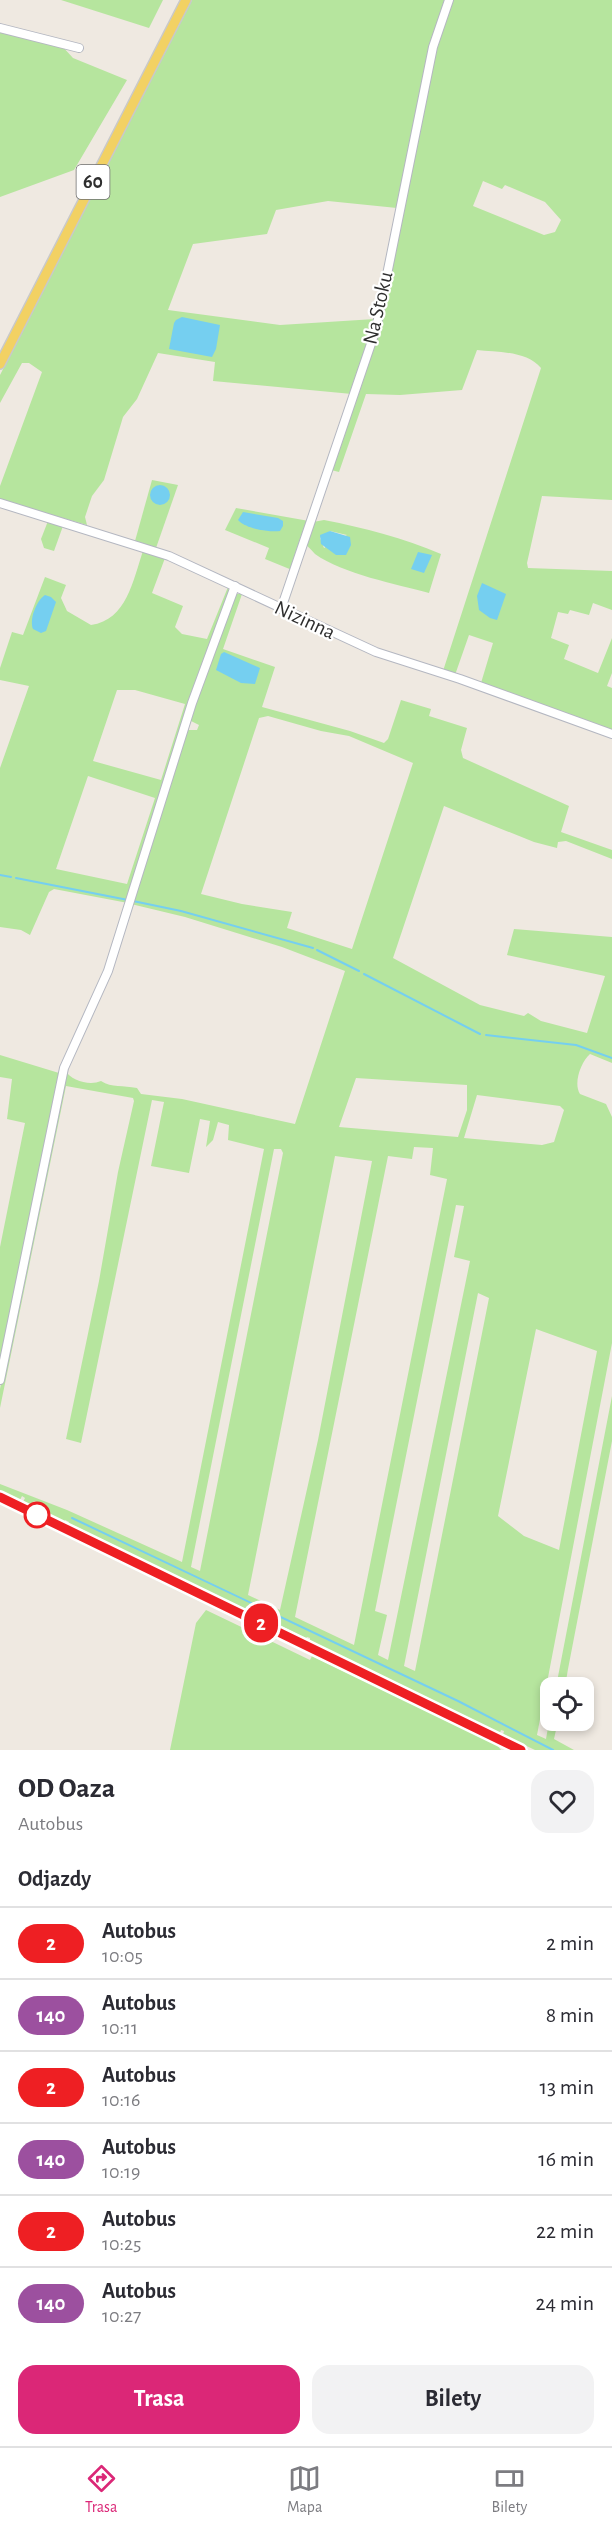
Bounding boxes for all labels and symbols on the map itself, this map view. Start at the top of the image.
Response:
road number: 60 [76,165,110,199]
street label: Na Stoku [359,269,397,346]
street label: Nizinna [271,597,339,643]
unlabelled marker [24,1502,50,1528]
line badge: 2 [242,1604,280,1642]

